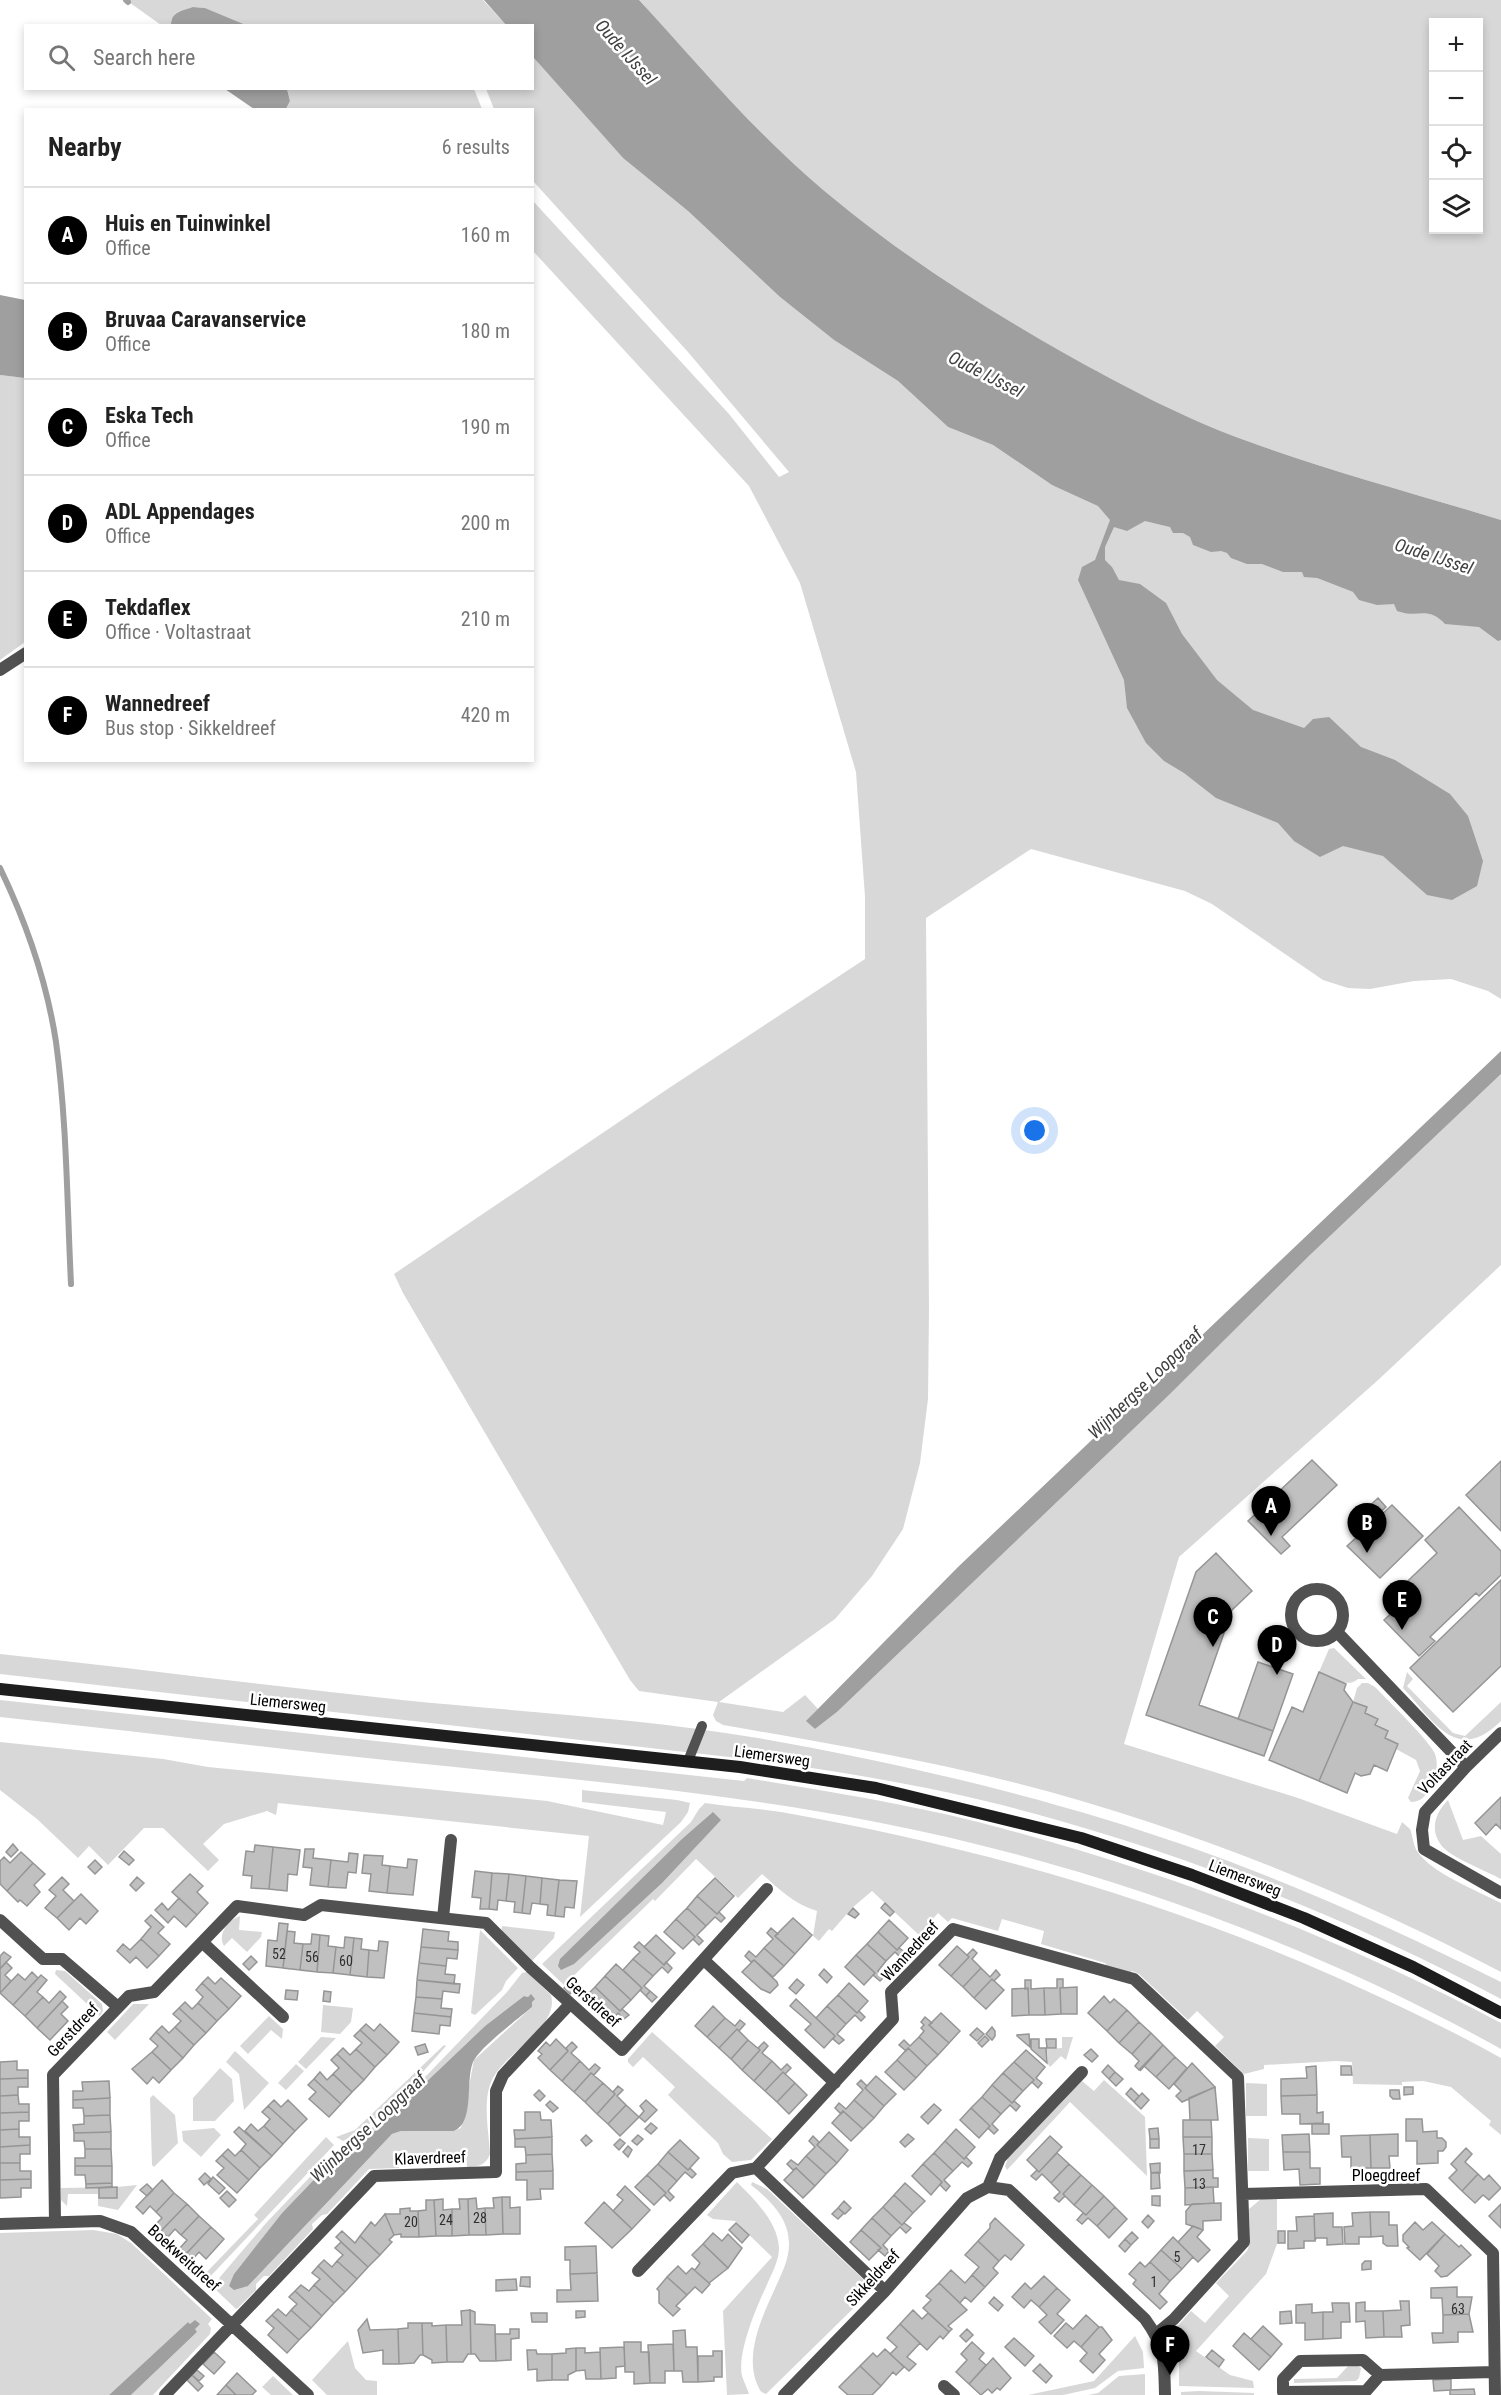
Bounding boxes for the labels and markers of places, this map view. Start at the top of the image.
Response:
pin: A [1252,1486,1290,1536]
pin: B [1348,1504,1386,1553]
pin: E [1382,1580,1422,1630]
pin: C [1194,1598,1232,1647]
pin: D [1258,1626,1296,1675]
pin: F [1150,2326,1190,2375]

